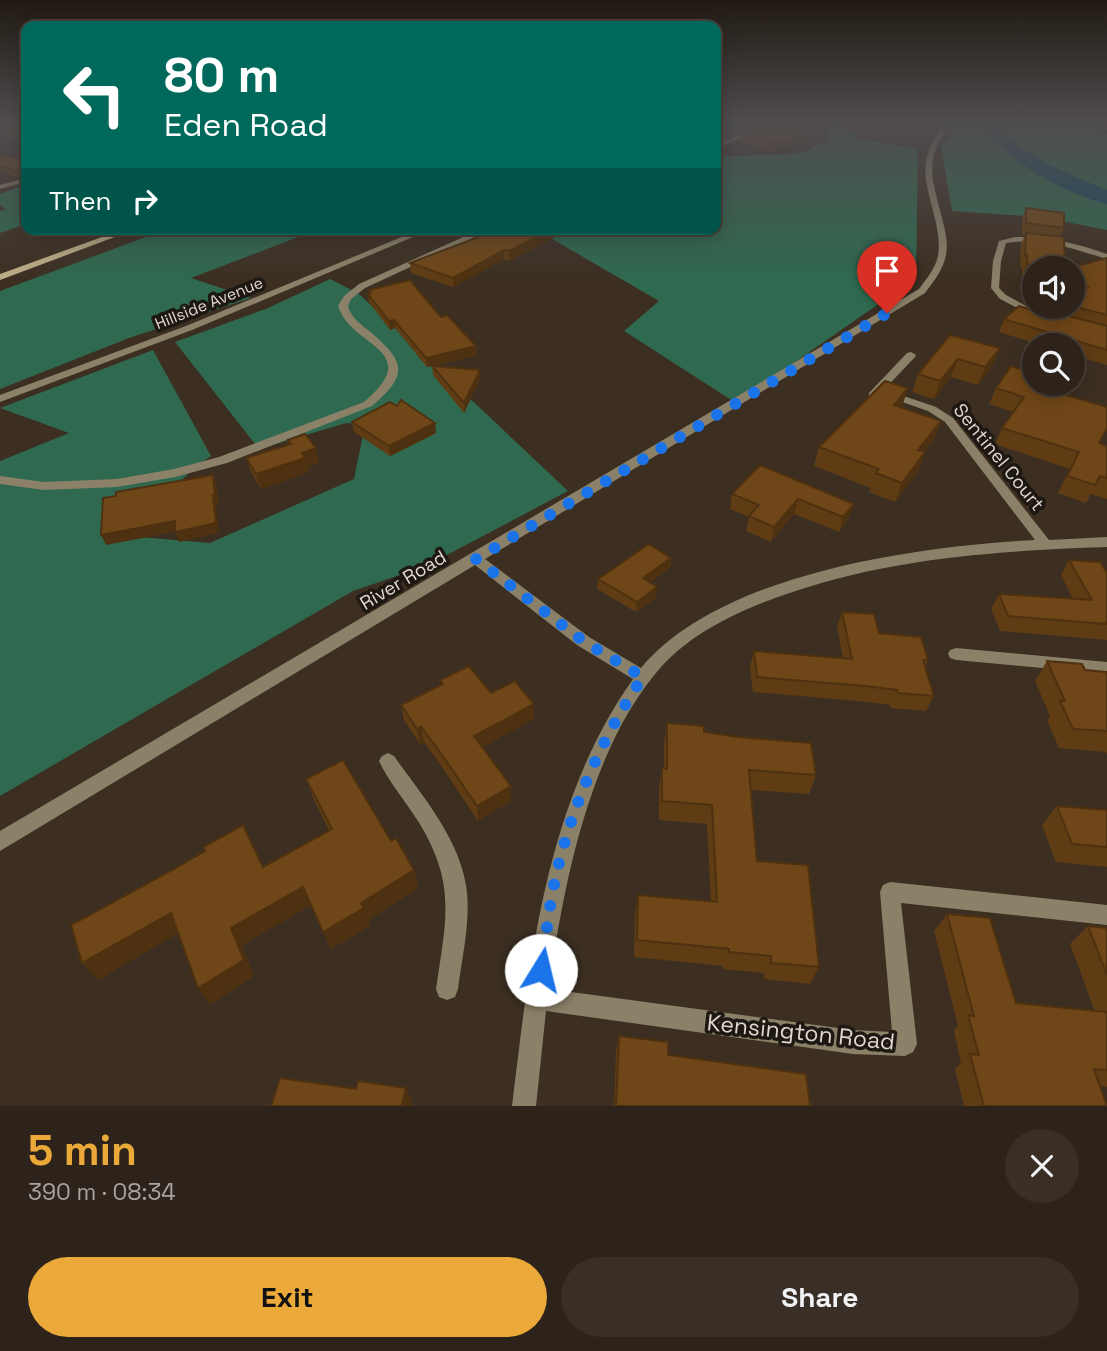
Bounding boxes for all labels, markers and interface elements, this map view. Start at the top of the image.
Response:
text: 80 m [164,44,279,106]
icon: left [49,49,140,140]
text: Eden Road [164,105,328,145]
icon: right [126,182,164,220]
text: Then [49,184,112,218]
pin [857,241,917,313]
icon: arrive [868,252,906,290]
map controls [1022,256,1085,396]
button: sound [1022,256,1085,319]
street label: Hillside Avenue [152,272,266,334]
button: search [1022,333,1085,396]
street label: Sentinel Court [948,398,1050,516]
street label: River Road [355,544,451,616]
position arrow [504,933,578,1007]
street label: Kensington Road [706,1007,896,1057]
text: 5 min [28,1124,137,1177]
button: close [1005,1129,1079,1203]
text: 390 m · 08:34 [28,1177,176,1207]
button: Exit [28,1257,547,1337]
button: Share [561,1257,1079,1337]

